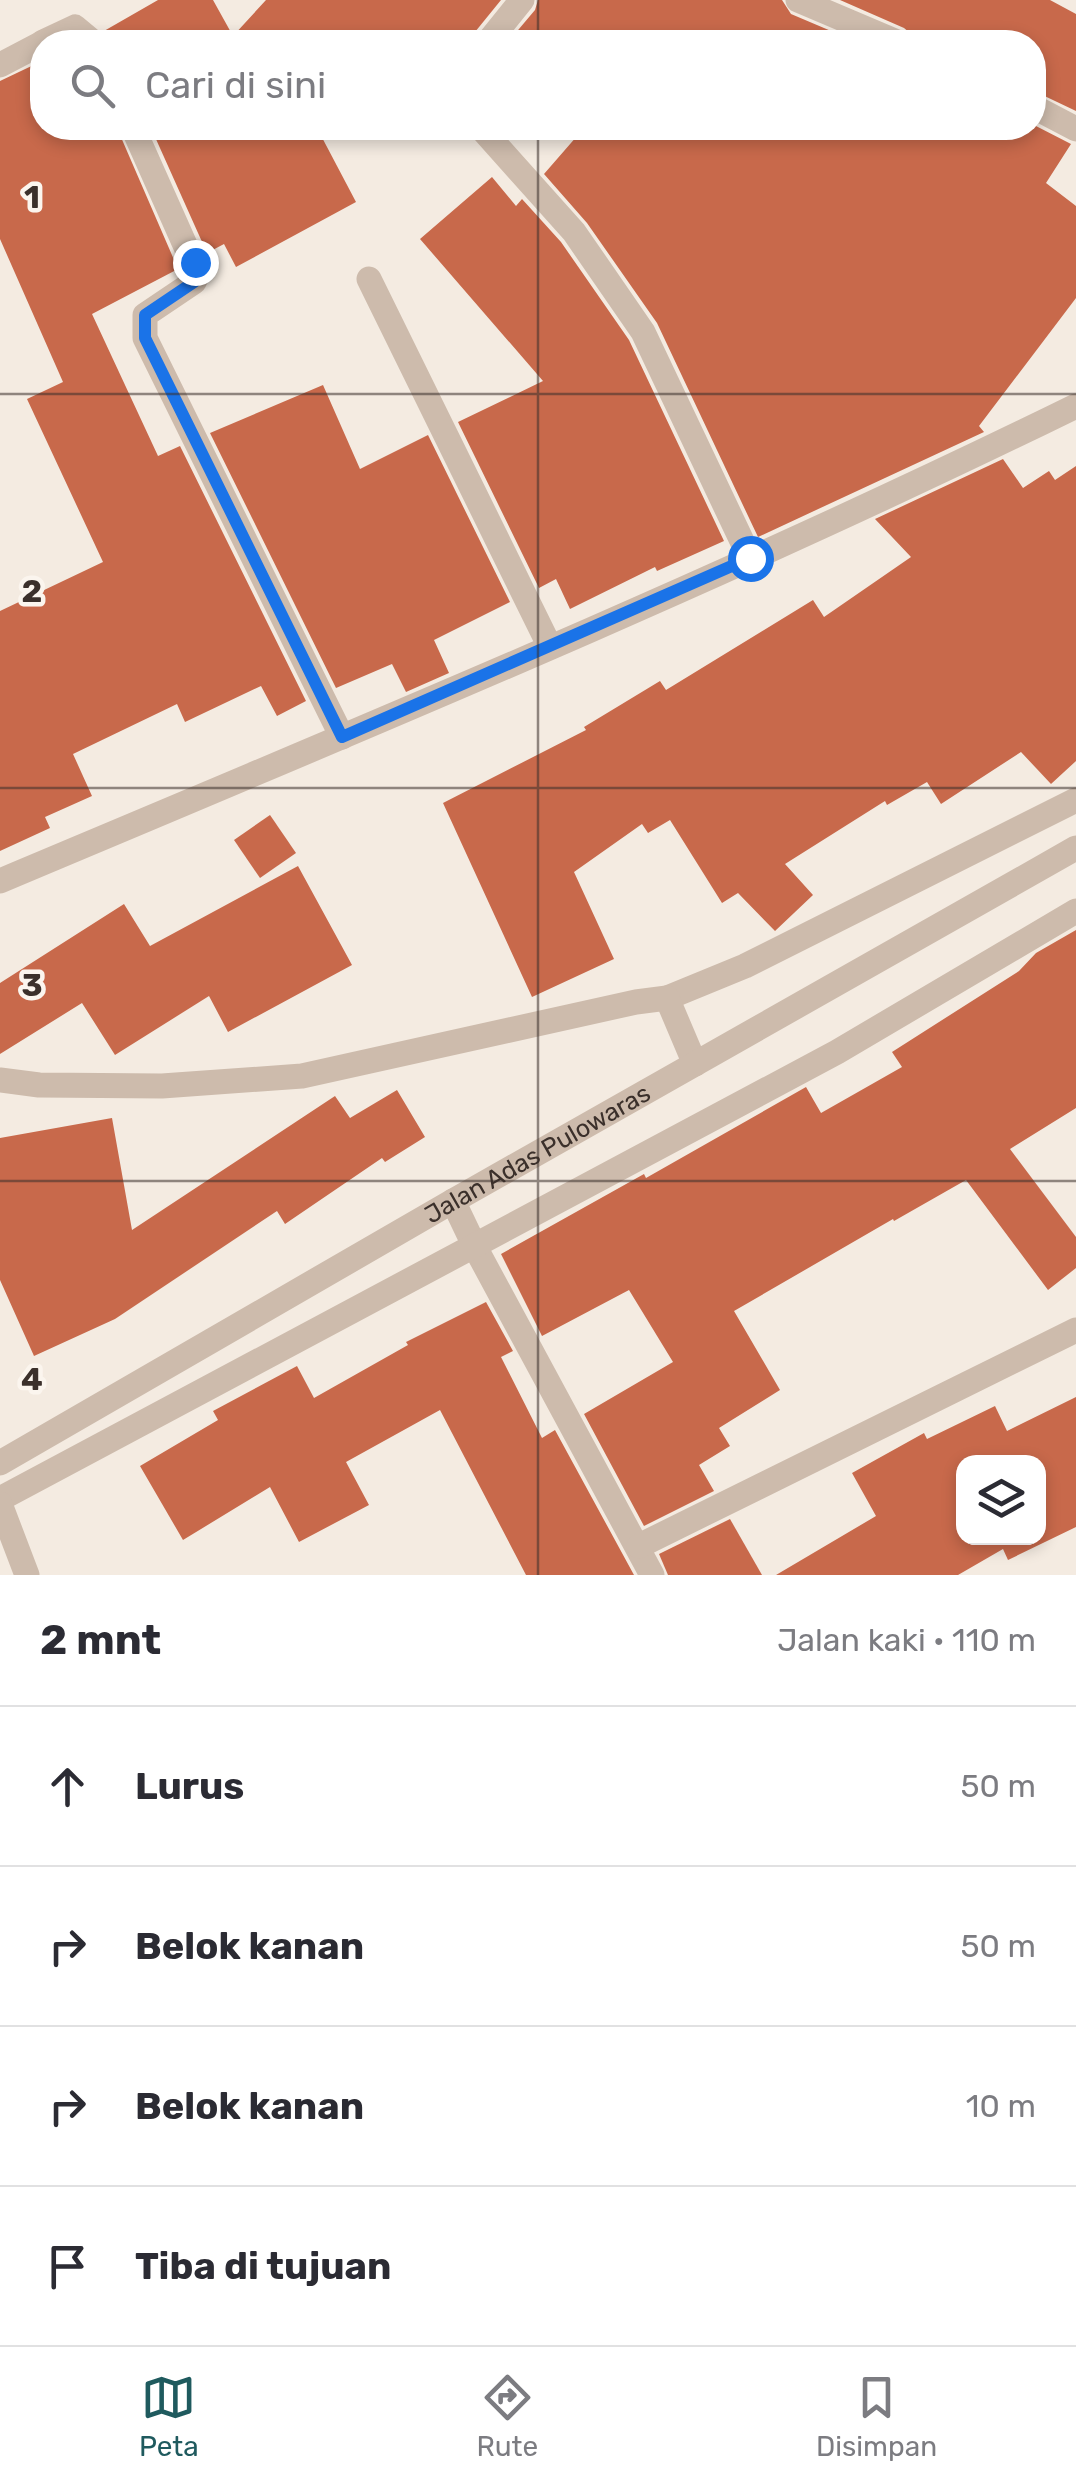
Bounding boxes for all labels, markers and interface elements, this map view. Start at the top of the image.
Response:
search box [30,30,1046,140]
icon: search [65,58,120,113]
text: Cari di sini [145,62,326,108]
text: 1 [24,178,40,216]
route end [173,240,219,286]
route start [728,536,774,582]
text: 2 [22,572,42,610]
text: 3 [21,966,43,1004]
street label: Jalan Adas Pulowaras [419,1078,655,1229]
text: 4 [21,1360,43,1398]
map controls [956,1455,1046,1545]
button: layers [956,1455,1046,1545]
text: 2 mnt [40,1615,161,1665]
text: Jalan kaki · 110 m [777,1621,1036,1659]
icon: ahead [40,1759,95,1814]
text: Lurus [135,1763,244,1809]
text: 50 m [960,1767,1036,1805]
icon: right [40,1919,95,1974]
text: Belok kanan [135,1923,364,1969]
text: 50 m [960,1927,1036,1965]
icon: right [40,2079,95,2134]
text: Belok kanan [135,2083,364,2129]
text: 10 m [966,2087,1036,2125]
icon: arrive [40,2239,95,2294]
text: Tiba di tujuan [135,2243,391,2289]
tab: Peta [139,2370,199,2463]
tab: Rute [476,2370,538,2463]
tab: Disimpan [816,2370,937,2463]

